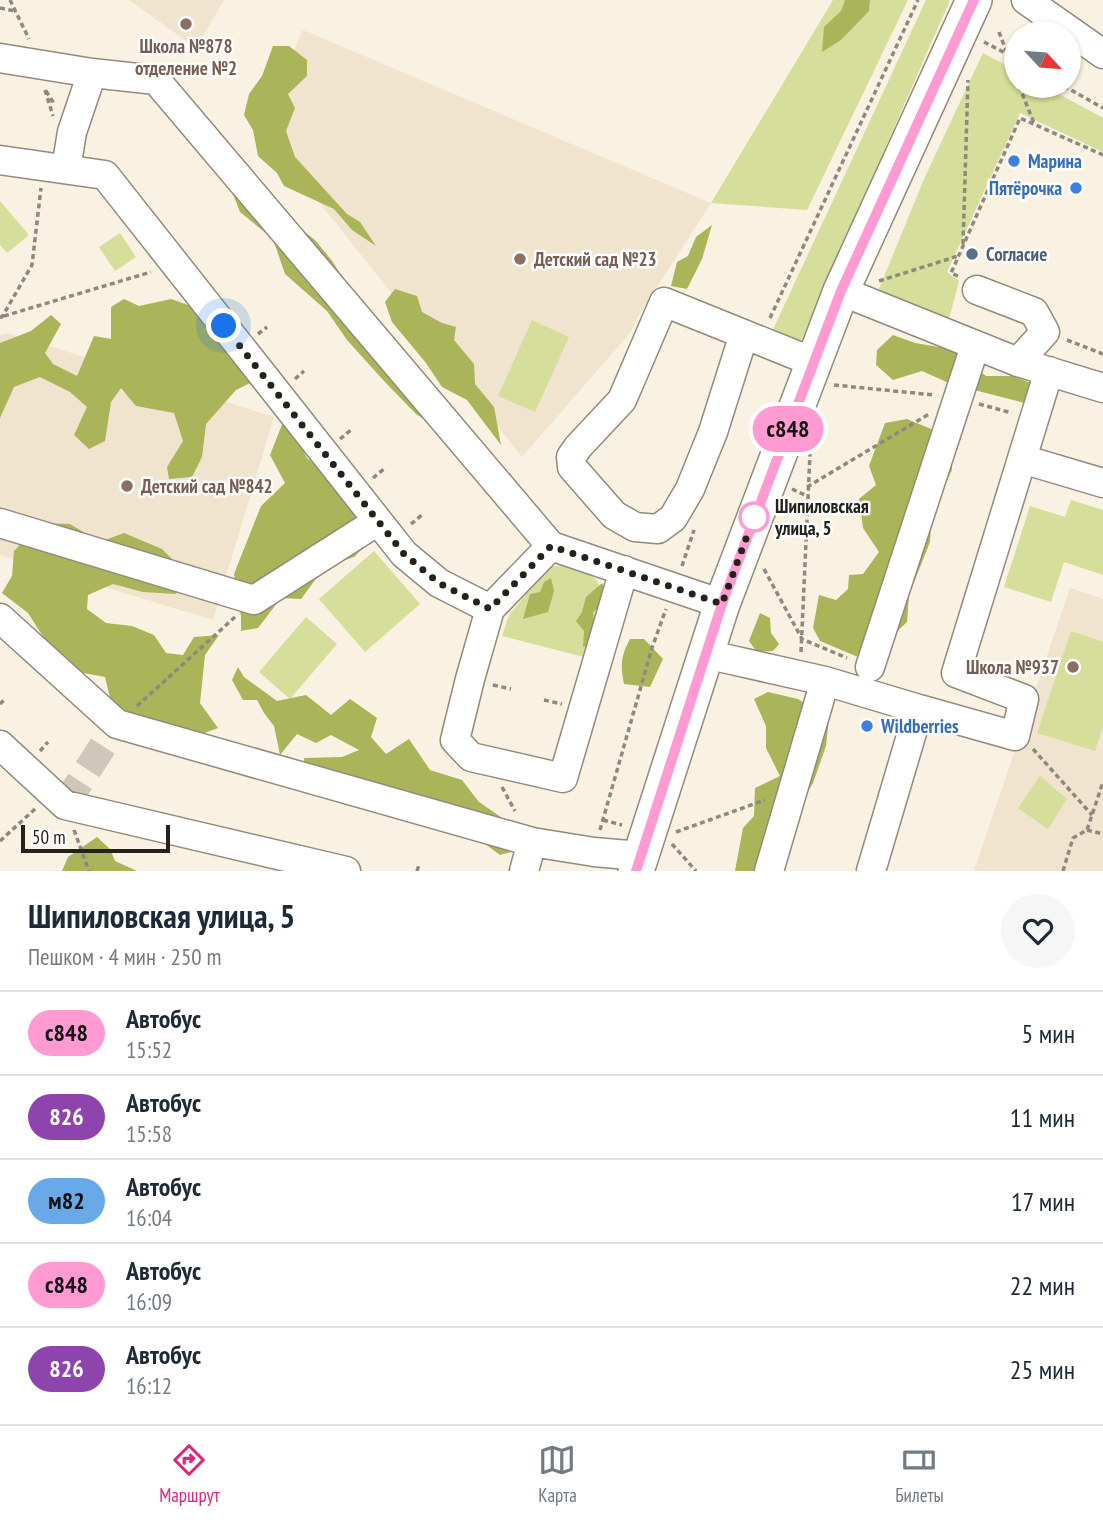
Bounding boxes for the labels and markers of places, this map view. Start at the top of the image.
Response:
marker: Школа №878 отделение №2 [178,16,194,32]
place label: Школа №878 отделение №2 [135,34,237,80]
place label: Марина [1028,149,1082,173]
marker: Марина [1006,153,1022,169]
place label: Пятёрочка [989,176,1062,200]
marker: Пятёрочка [1068,180,1084,196]
place label: Согласие [986,242,1047,266]
marker: Согласие [964,246,980,262]
place label: Детский сад №23 [534,247,657,271]
marker: Детский сад №23 [512,251,528,267]
place label: Детский сад №842 [141,474,273,498]
marker: Детский сад №842 [119,478,135,494]
place label: Шипиловская улица, 5 [774,494,869,540]
marker: Шипиловская улица, 5 [739,502,769,532]
place label: Школа №937 [966,655,1059,679]
marker: Школа №937 [1065,659,1081,675]
place label: Wildberries [880,714,959,738]
marker: Wildberries [859,718,875,734]

